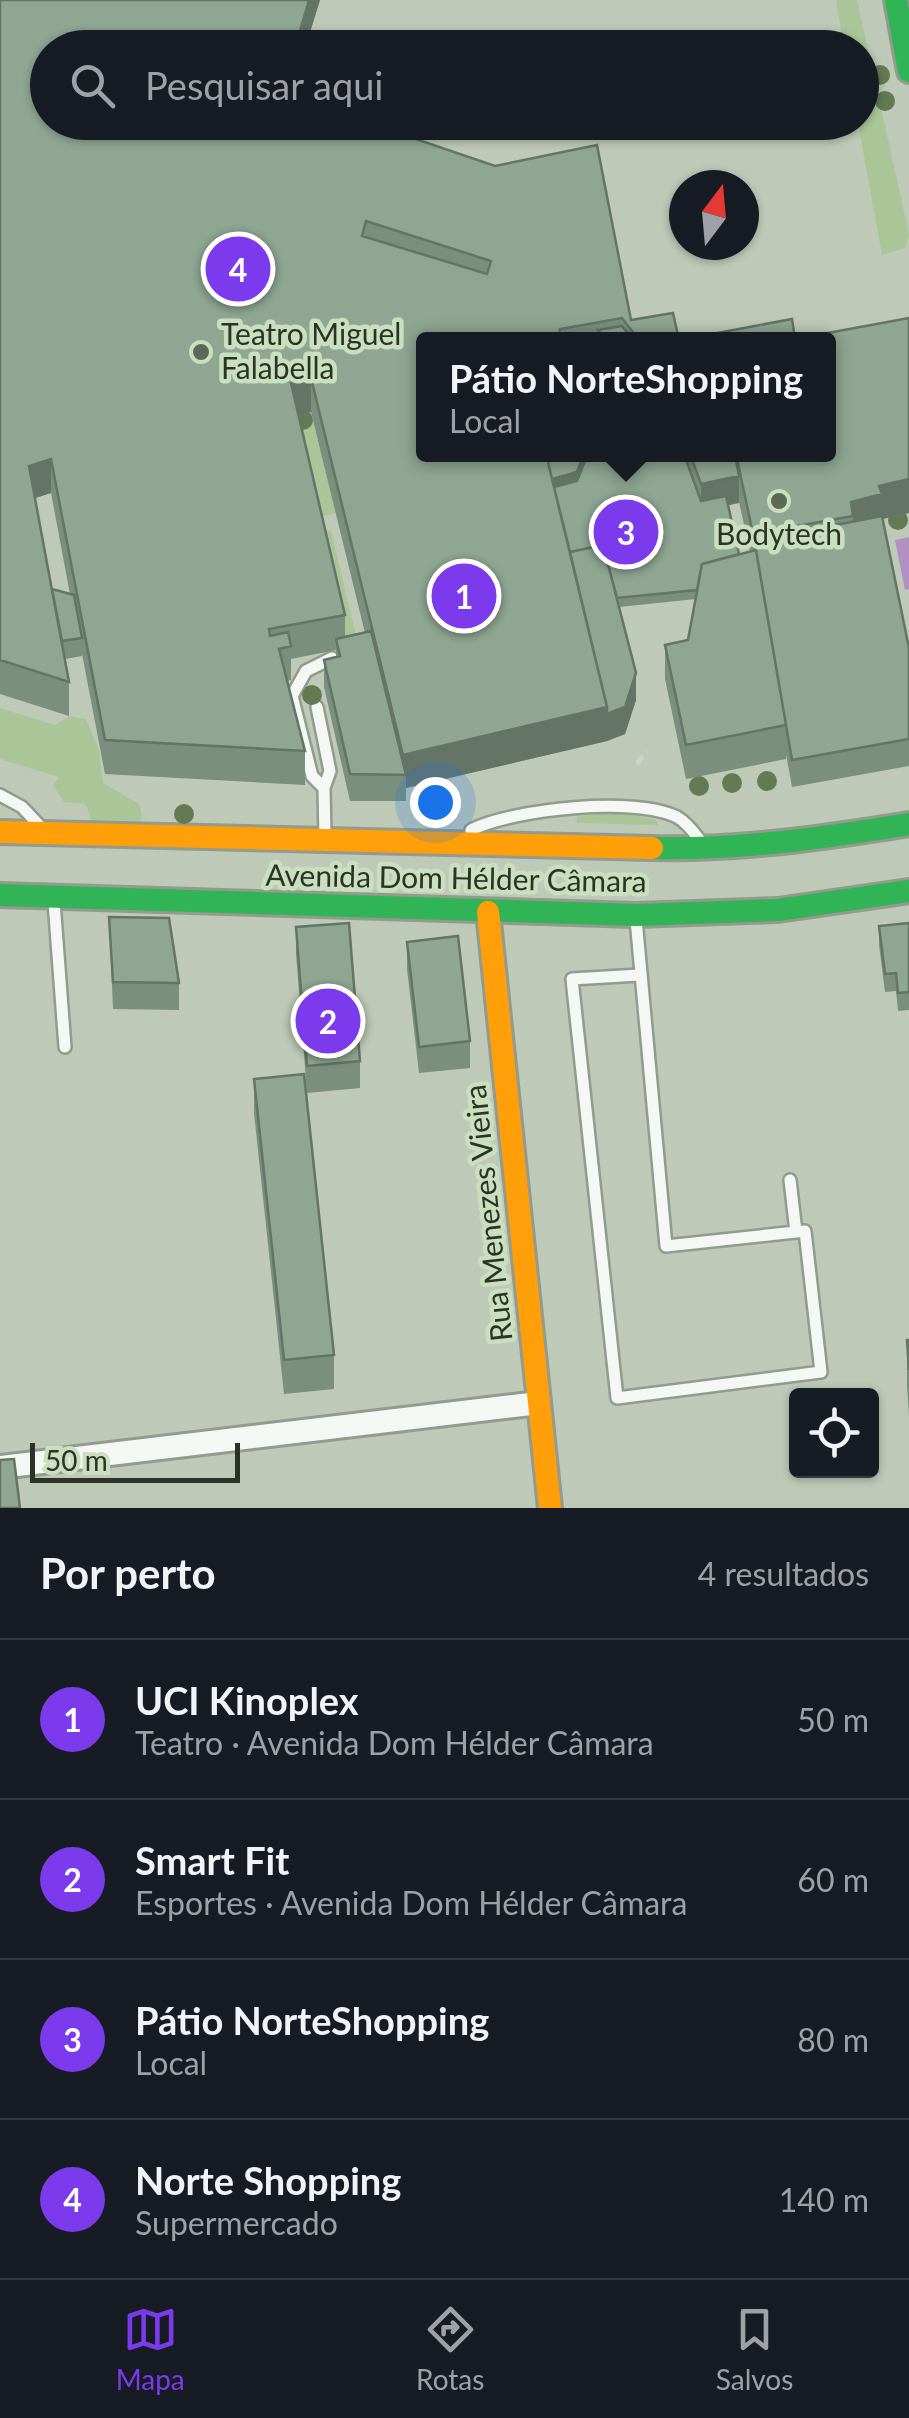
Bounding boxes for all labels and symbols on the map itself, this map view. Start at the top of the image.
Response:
north arrow [669,170,759,260]
pin: 4 [206,232,270,306]
place label: Teatro Miguel Falabella [221,315,401,385]
marker: Teatro Miguel Falabella [190,341,212,363]
marker: Bodytech [768,490,790,512]
pin: 3 [594,494,658,570]
place label: Bodytech [716,515,842,551]
pin: 1 [432,558,496,634]
your location [410,777,461,828]
street label: Avenida Dom Hélder Câmara [265,856,647,898]
pin: 2 [296,984,360,1058]
street label: Rua Menezes Vieira [456,1083,518,1343]
scale bar [30,1438,240,1482]

